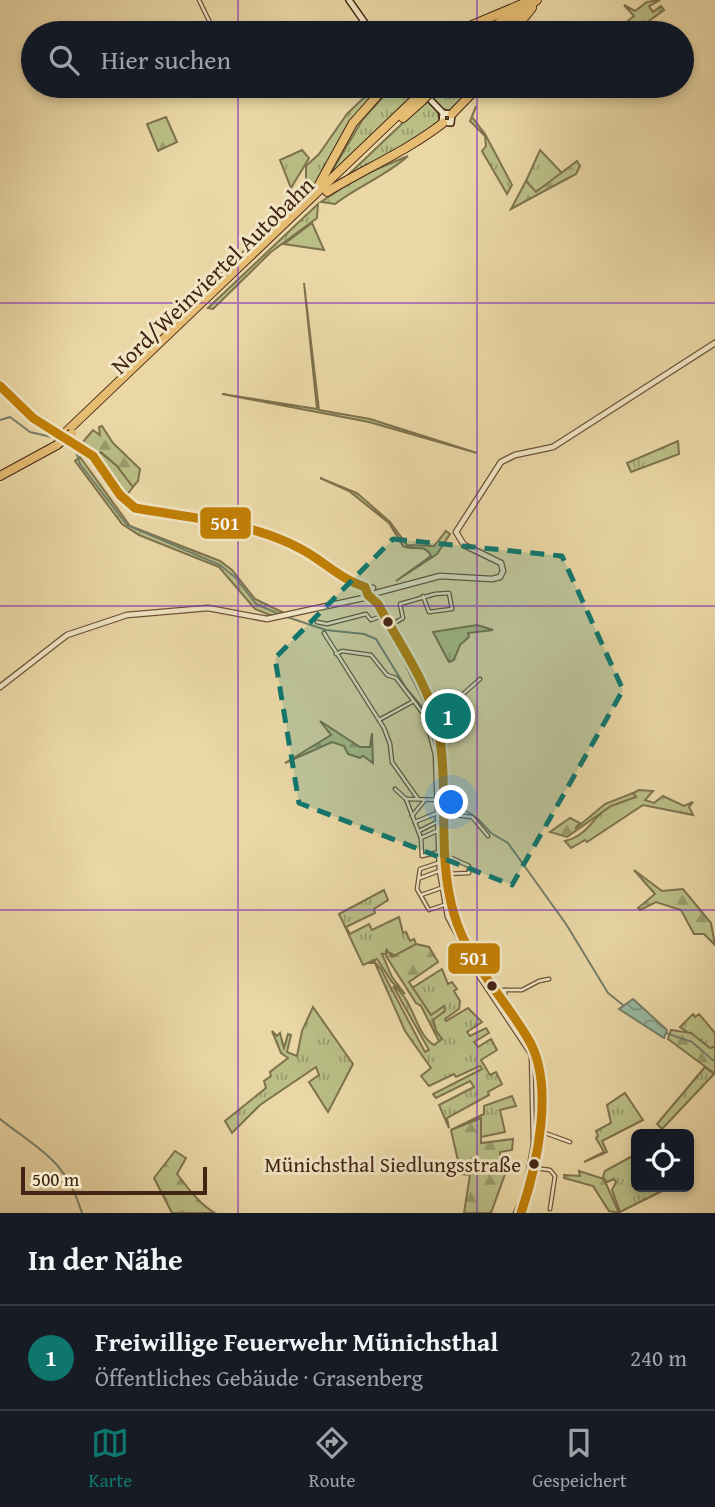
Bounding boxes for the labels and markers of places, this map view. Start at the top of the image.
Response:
unlabelled marker [381,615,395,629]
pin: 1 [425,690,471,742]
unlabelled marker [485,979,499,993]
place label: Münichsthal Siedlungsstraße [265,1149,521,1180]
marker: Münichsthal Siedlungsstraße [527,1157,541,1171]

